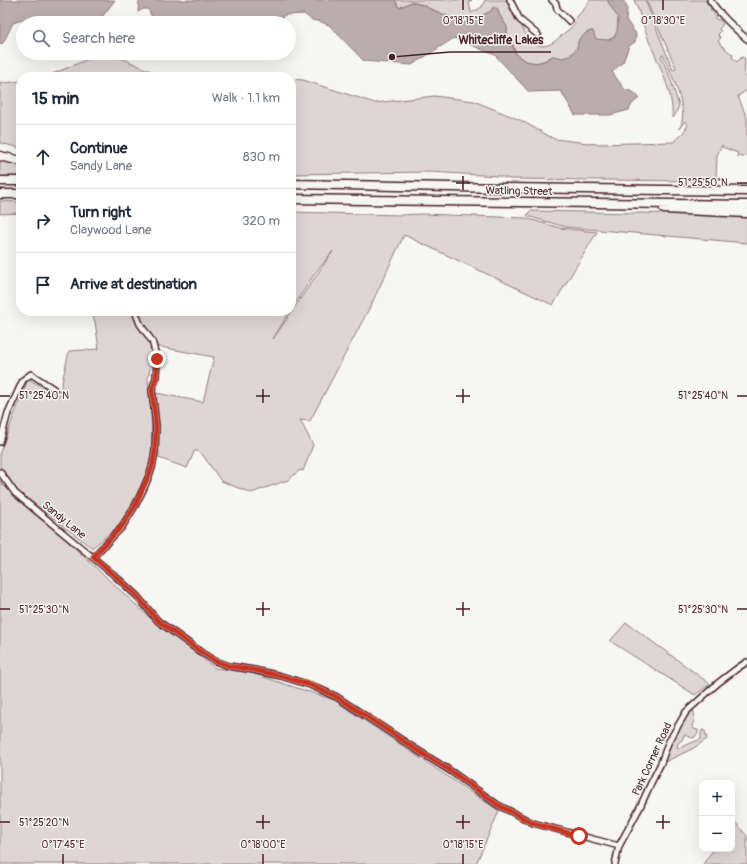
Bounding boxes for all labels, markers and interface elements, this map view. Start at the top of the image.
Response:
text: 0°18'15"E [443,15,483,27]
text: 0°18'30"E [641,15,685,27]
search box [16,16,296,60]
icon: search [30,27,52,49]
callout: Whitecliffe Lakes [450,28,551,52]
text: Search here [62,29,135,48]
text: Whitecliffe Lakes [459,33,544,48]
text: 15 min [32,88,79,109]
text: Walk · 1.1 km [212,90,280,106]
text: Continue [70,139,128,158]
icon: ahead [32,146,54,168]
text: 830 m [243,149,280,165]
text: Sandy Lane [70,158,132,174]
text: 51°25'50"N [678,177,728,189]
street label: Watling Street [485,184,553,198]
text: Turn right [70,203,131,222]
icon: right [32,210,54,232]
text: 320 m [242,213,280,229]
text: Claywood Lane [70,222,151,238]
icon: arrive [32,274,54,296]
text: Arrive at destination [70,275,197,294]
route end [148,350,166,368]
text: 51°25'40"N [19,390,69,402]
text: 51°25'40"N [678,390,728,402]
street label: Sandy Lane [40,498,89,542]
text: 51°25'30"N [19,604,69,616]
text: 51°25'30"N [678,604,728,616]
street label: Park Corner Road [629,720,675,798]
map controls [699,780,735,852]
button: + [699,780,735,816]
button: − [699,816,735,852]
text: 51°25'20"N [19,817,69,829]
route start [570,827,588,845]
text: 0°17'45"E [42,839,84,851]
text: 0°18'00"E [240,839,286,851]
text: 0°18'15"E [443,839,483,851]

